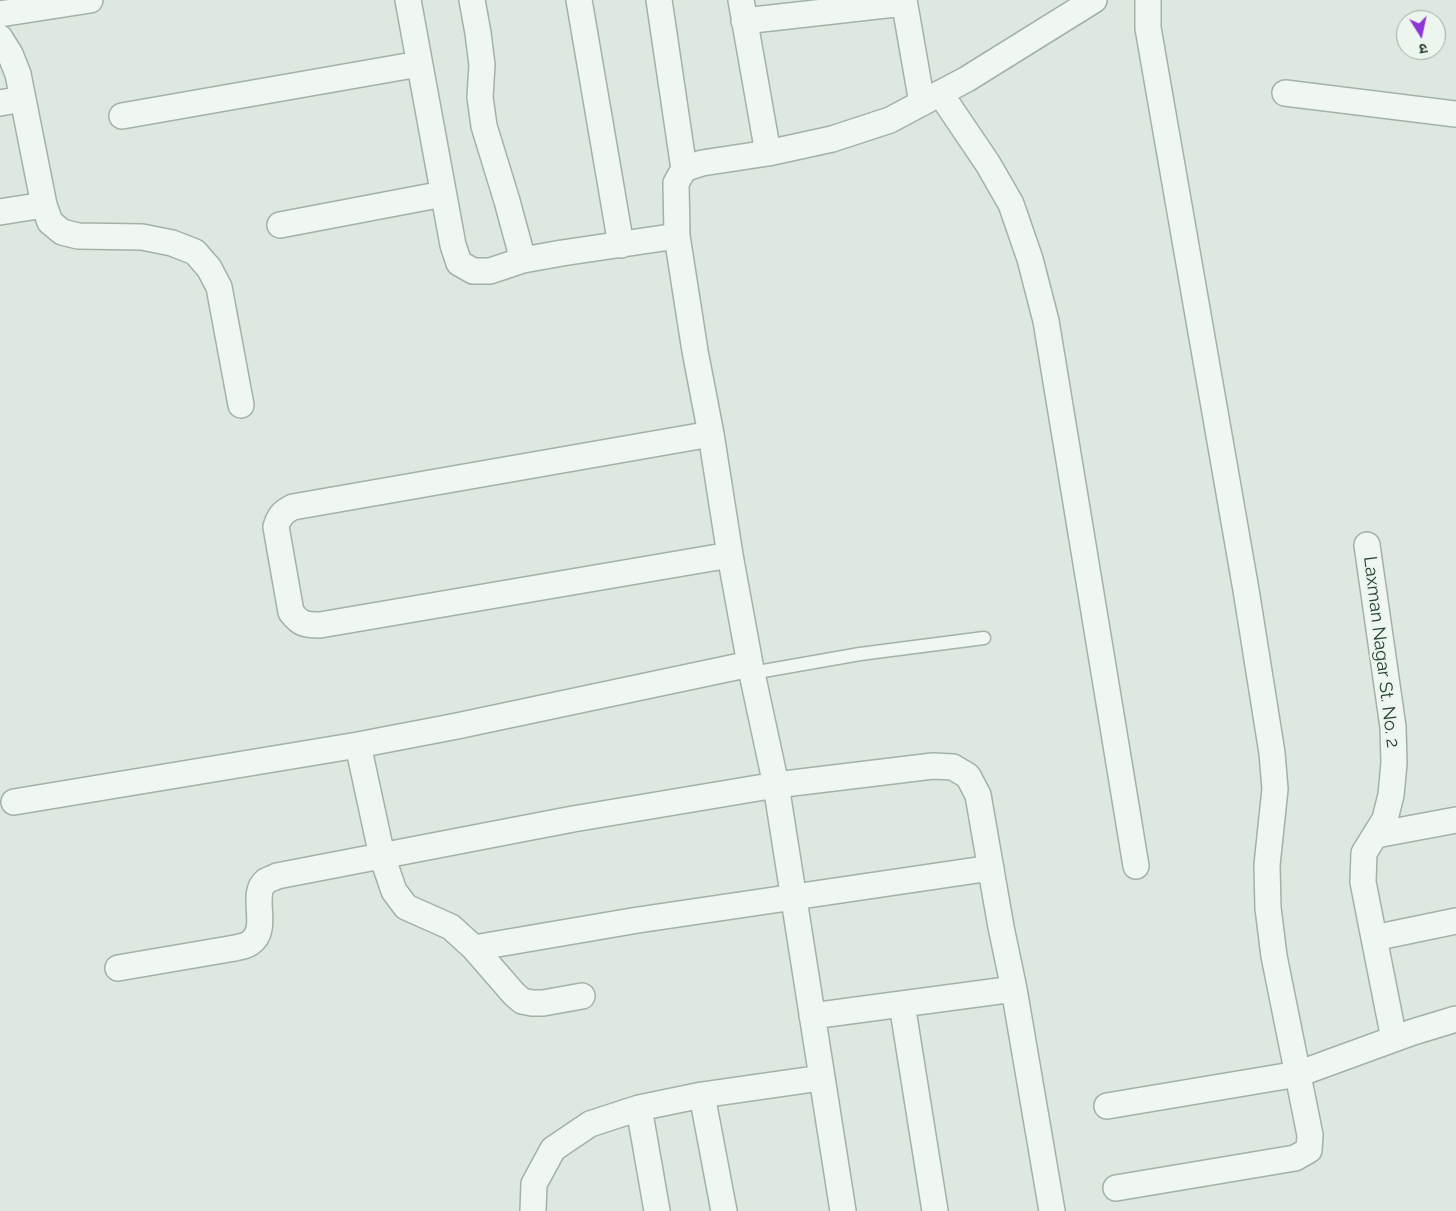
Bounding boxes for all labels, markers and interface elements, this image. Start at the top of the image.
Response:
north arrow [1396,10,1446,60]
text: उ [1418,40,1429,57]
street label: Laxman Nagar St. No. 2 [1359,555,1403,749]

